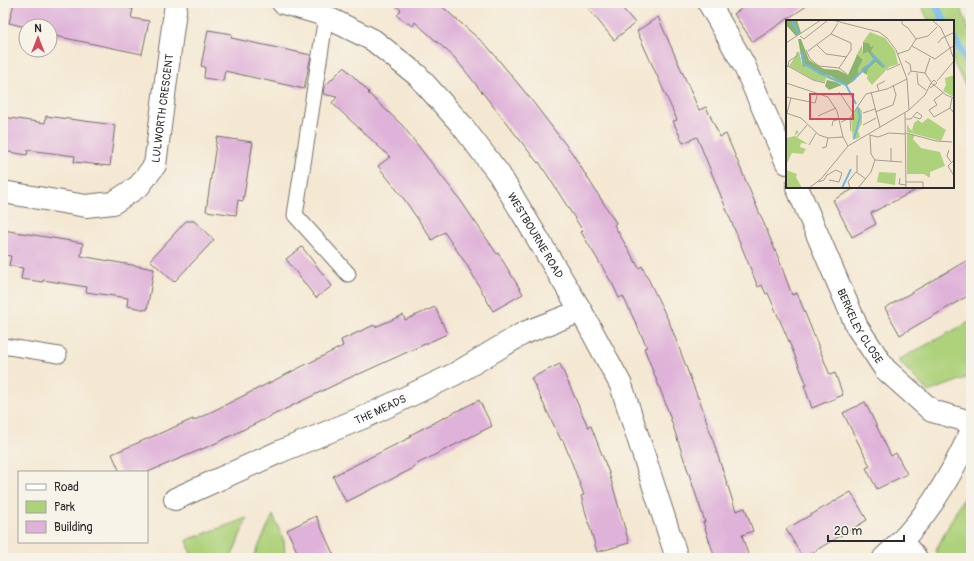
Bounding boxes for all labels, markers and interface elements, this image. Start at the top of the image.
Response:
north arrow [18,18,58,58]
inset map [786,20,954,188]
text: N [34,22,42,35]
street label: LULWORTH CRESCENT [149,53,176,163]
street label: WESTBOURNE ROAD [505,190,566,281]
street label: BERKELEY CLOSE [835,287,886,366]
street label: THE MEADS [353,392,408,427]
legend [18,471,148,543]
text: Road [54,480,79,495]
text: Park [54,500,75,515]
scale bar [828,517,904,543]
text: Building [54,520,93,535]
text: 20 m [834,524,863,539]

